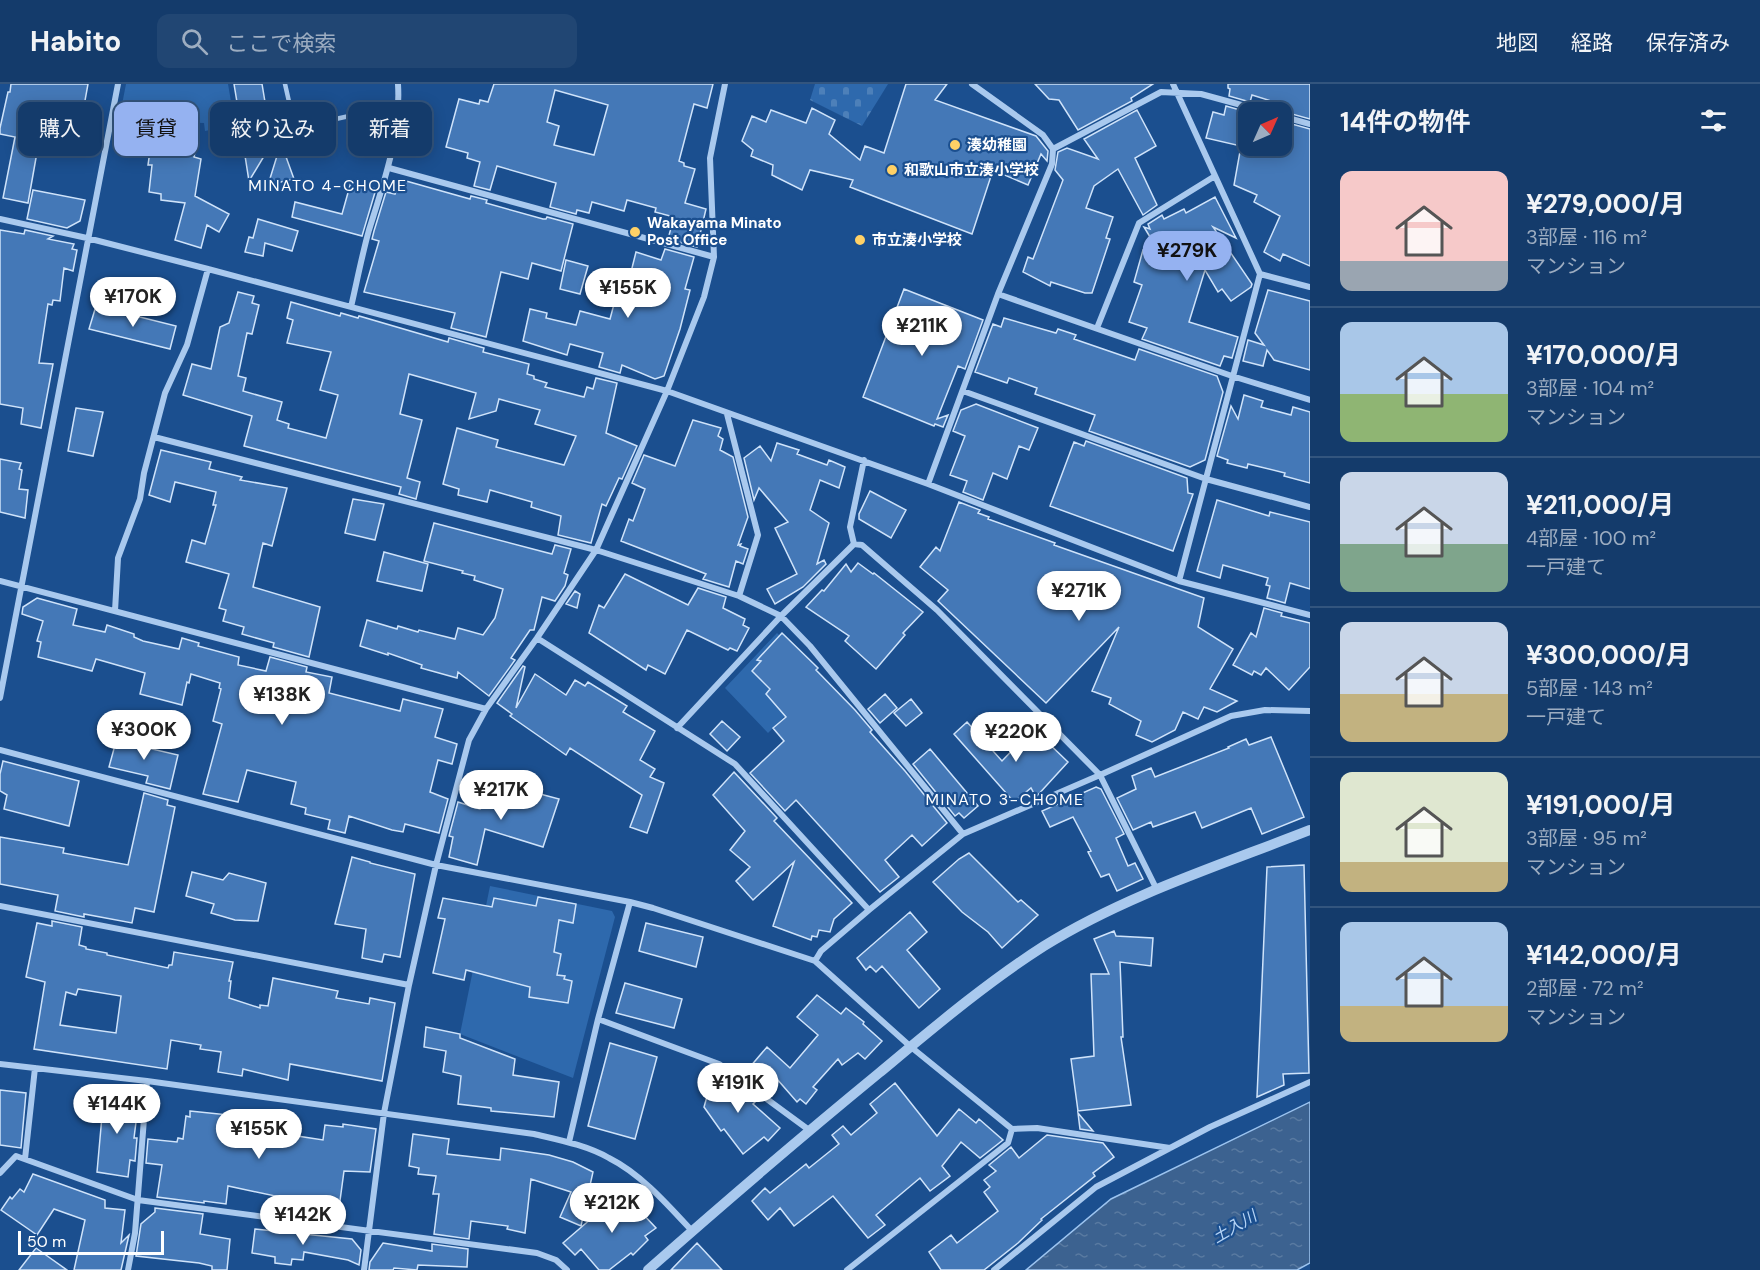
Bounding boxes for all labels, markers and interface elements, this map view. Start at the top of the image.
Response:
search box [157,14,577,68]
text: Habito [30,23,121,60]
icon: search [178,25,211,58]
text: ここで検索 [226,29,336,58]
text: 地図 [1496,29,1538,57]
text: 経路 [1571,29,1613,57]
text: 保存済み [1646,29,1730,57]
chip: 購入 [18,102,102,156]
chip: 賃貸 [114,102,198,156]
chip: 絞り込み [210,102,336,156]
chip: 新着 [348,102,432,156]
north arrow [1238,102,1292,156]
map controls [1238,102,1292,156]
icon: filters [1697,104,1730,137]
text: 14件の物件 [1340,105,1470,139]
place label: 湊幼稚園 [967,135,1027,155]
marker: 湊幼稚園 [948,138,962,152]
place label: 和歌山市立湊小学校 [904,160,1039,180]
marker: 和歌山市立湊小学校 [885,163,899,177]
district label: MINATO 4-CHOME [248,175,408,196]
text: ¥279,000/月 [1526,187,1685,221]
icon: home [1388,195,1460,267]
place label: Wakayama Minato Post Office [647,213,782,250]
text: 3部屋 · 116 m² [1526,224,1647,250]
marker: Wakayama Minato Post Office [628,225,642,239]
place label: 市立湊小学校 [872,230,962,250]
pin: ¥279K [1145,231,1229,282]
marker: 市立湊小学校 [853,233,867,247]
text: ¥279K [1157,237,1217,263]
text: マンション [1526,253,1626,279]
pin: ¥155K [586,268,670,319]
text: ¥155K [599,274,657,300]
pin: ¥170K [91,277,175,328]
text: ¥170K [104,283,162,309]
pin: ¥211K [880,306,964,357]
text: ¥211K [896,312,948,338]
text: ¥170,000/月 [1526,338,1681,372]
icon: home [1388,346,1460,418]
text: 3部屋 · 104 m² [1526,375,1654,401]
text: マンション [1526,404,1626,430]
text: ¥211,000/月 [1526,488,1674,522]
icon: home [1388,496,1460,568]
text: 4部屋 · 100 m² [1526,525,1656,551]
text: 一戸建て [1526,554,1606,580]
pin: ¥271K [1037,571,1121,622]
text: ¥271K [1051,577,1107,603]
text: ¥300,000/月 [1526,638,1692,672]
icon: home [1388,646,1460,718]
pin: ¥138K [240,675,324,726]
text: 5部屋 · 143 m² [1526,675,1653,701]
text: ¥138K [253,681,311,707]
text: 一戸建て [1526,704,1606,730]
pin: ¥300K [102,710,186,761]
pin: ¥220K [974,712,1058,763]
text: ¥300K [111,716,177,742]
text: ¥220K [984,718,1048,744]
pin: ¥217K [459,770,543,821]
text: ¥217K [473,776,529,802]
text: ¥191,000/月 [1526,788,1676,822]
district label: MINATO 3-CHOME [925,789,1085,810]
icon: home [1388,796,1460,868]
text: 3部屋 · 95 m² [1526,825,1647,851]
text: マンション [1526,854,1626,880]
text: ¥142,000/月 [1526,938,1682,972]
icon: home [1388,946,1460,1018]
text: 2部屋 · 72 m² [1526,975,1644,1001]
text: マンション [1526,1004,1626,1030]
pin: ¥191K [696,1063,780,1114]
text: ¥191K [711,1069,765,1095]
pin: ¥144K [75,1084,159,1135]
text: ¥144K [87,1090,147,1116]
pin: ¥155K [217,1109,301,1160]
text: ¥155K [230,1115,288,1141]
pin: ¥212K [570,1183,654,1234]
text: ¥212K [584,1189,640,1215]
pin: ¥142K [261,1195,345,1246]
text: ¥142K [274,1201,332,1227]
water label: 土入川 [1208,1204,1262,1248]
scale bar [18,1228,164,1256]
text: 50 m [27,1231,66,1252]

